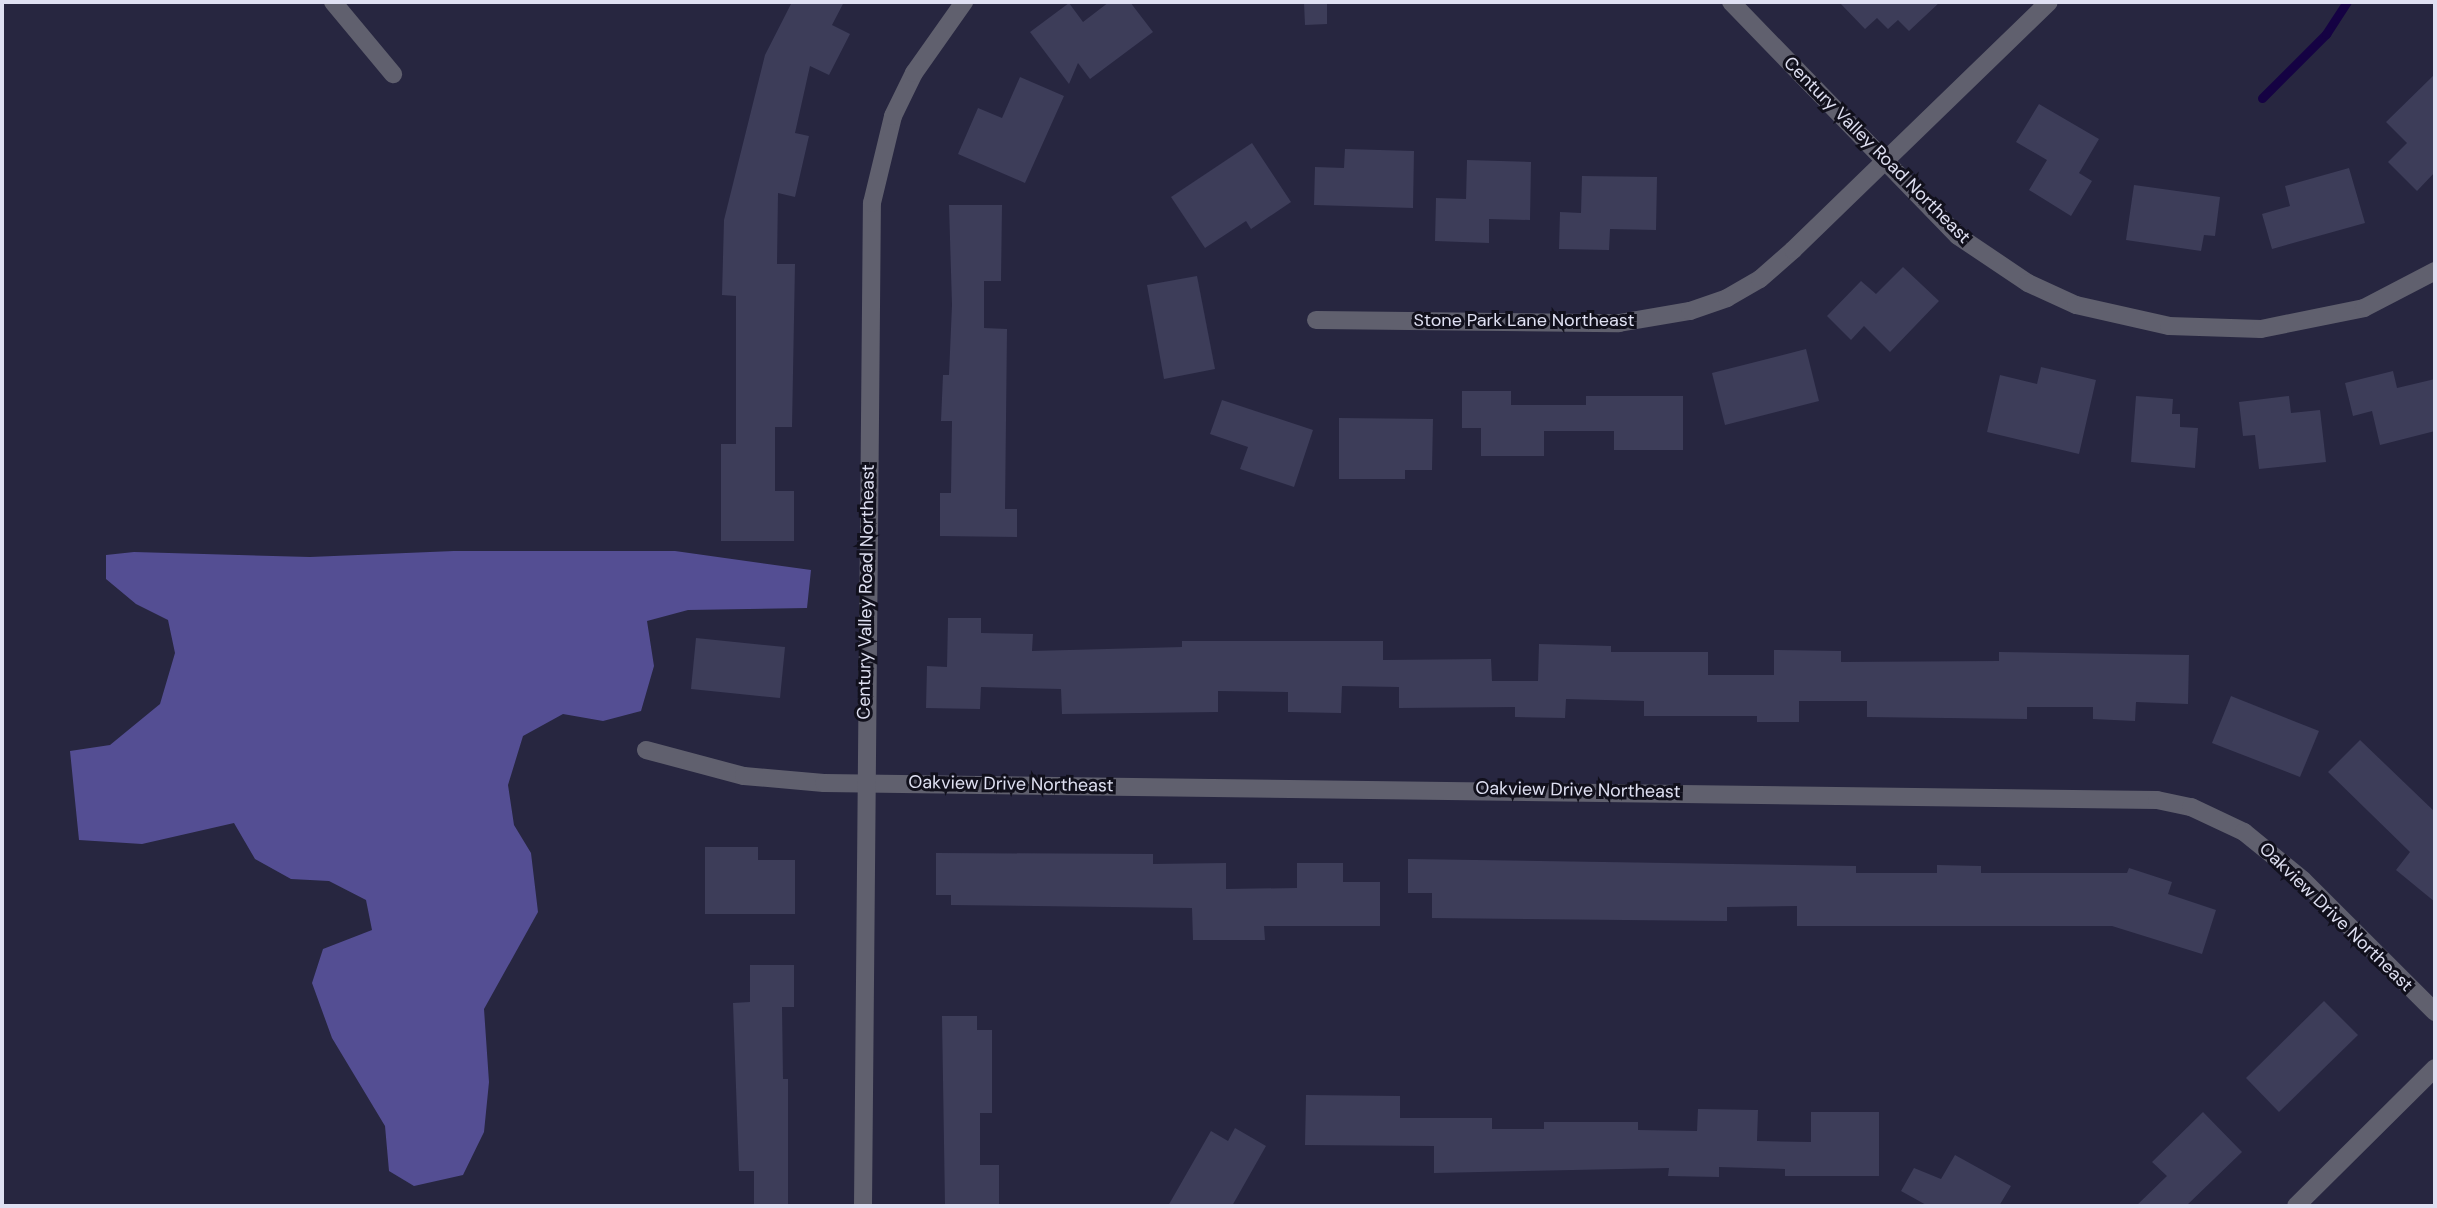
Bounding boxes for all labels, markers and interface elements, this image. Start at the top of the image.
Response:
street label: Century Valley Road Northeast [1779,52,1975,248]
street label: Stone Park Lane Northeast [1413,309,1635,331]
street label: Century Valley Road Northeast [853,464,879,720]
street label: Oakview Drive Northeast [908,771,1114,797]
street label: Oakview Drive Northeast [1475,777,1681,803]
street label: Oakview Drive Northeast [2255,838,2417,996]

